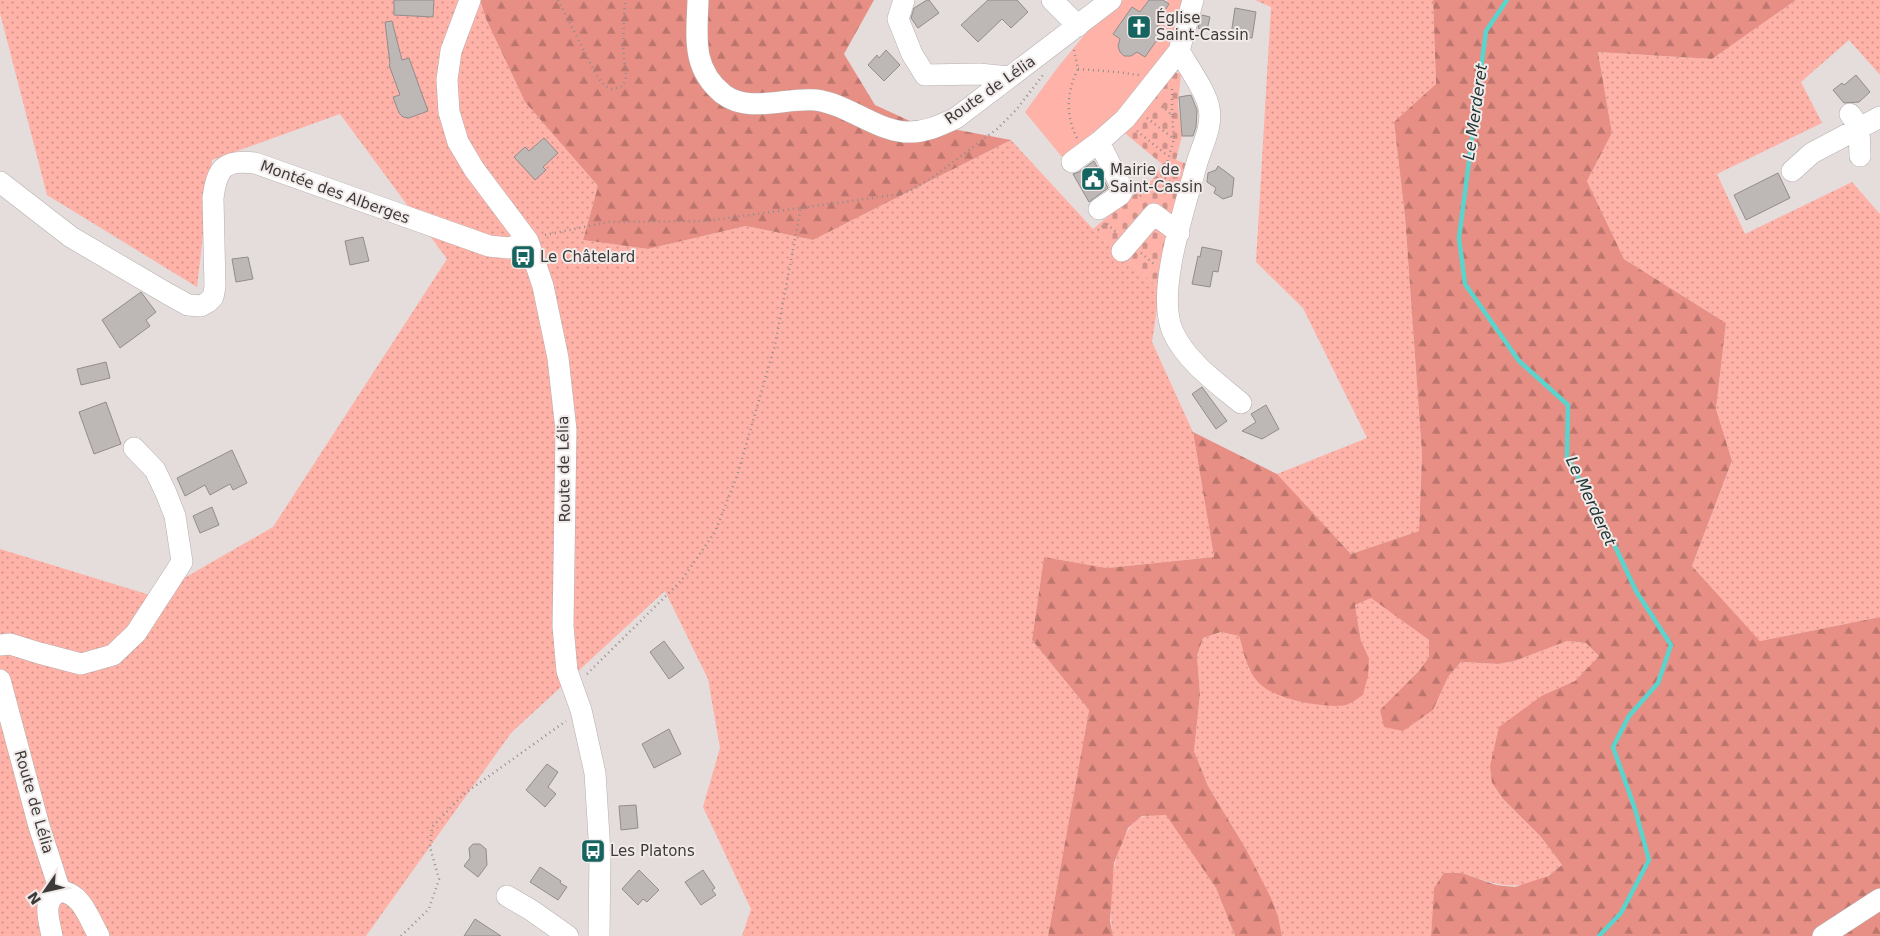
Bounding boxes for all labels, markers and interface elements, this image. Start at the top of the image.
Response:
place label: Église Saint-Cassin [1156,8,1249,44]
church icon: Église Saint-Cassin [1126,14,1152,40]
street label: Route de Lélia [941,52,1039,128]
water label: Le Merderet [1459,62,1491,161]
street label: Montée des Alberges [258,157,412,227]
place label: Mairie de Saint-Cassin [1110,161,1203,196]
public building icon: Mairie de Saint-Cassin [1080,166,1106,192]
bus stop icon: Le Châtelard [510,244,536,270]
place label: Le Châtelard [540,248,635,266]
street label: Route de Lélia [554,416,574,522]
water label: Le Merderet [1562,453,1620,550]
street label: Route de Lélia [11,748,57,856]
bus stop icon: Les Platons [580,838,606,864]
place label: Les Platons [610,842,695,860]
north arrow [20,866,70,916]
text: N [24,889,44,908]

